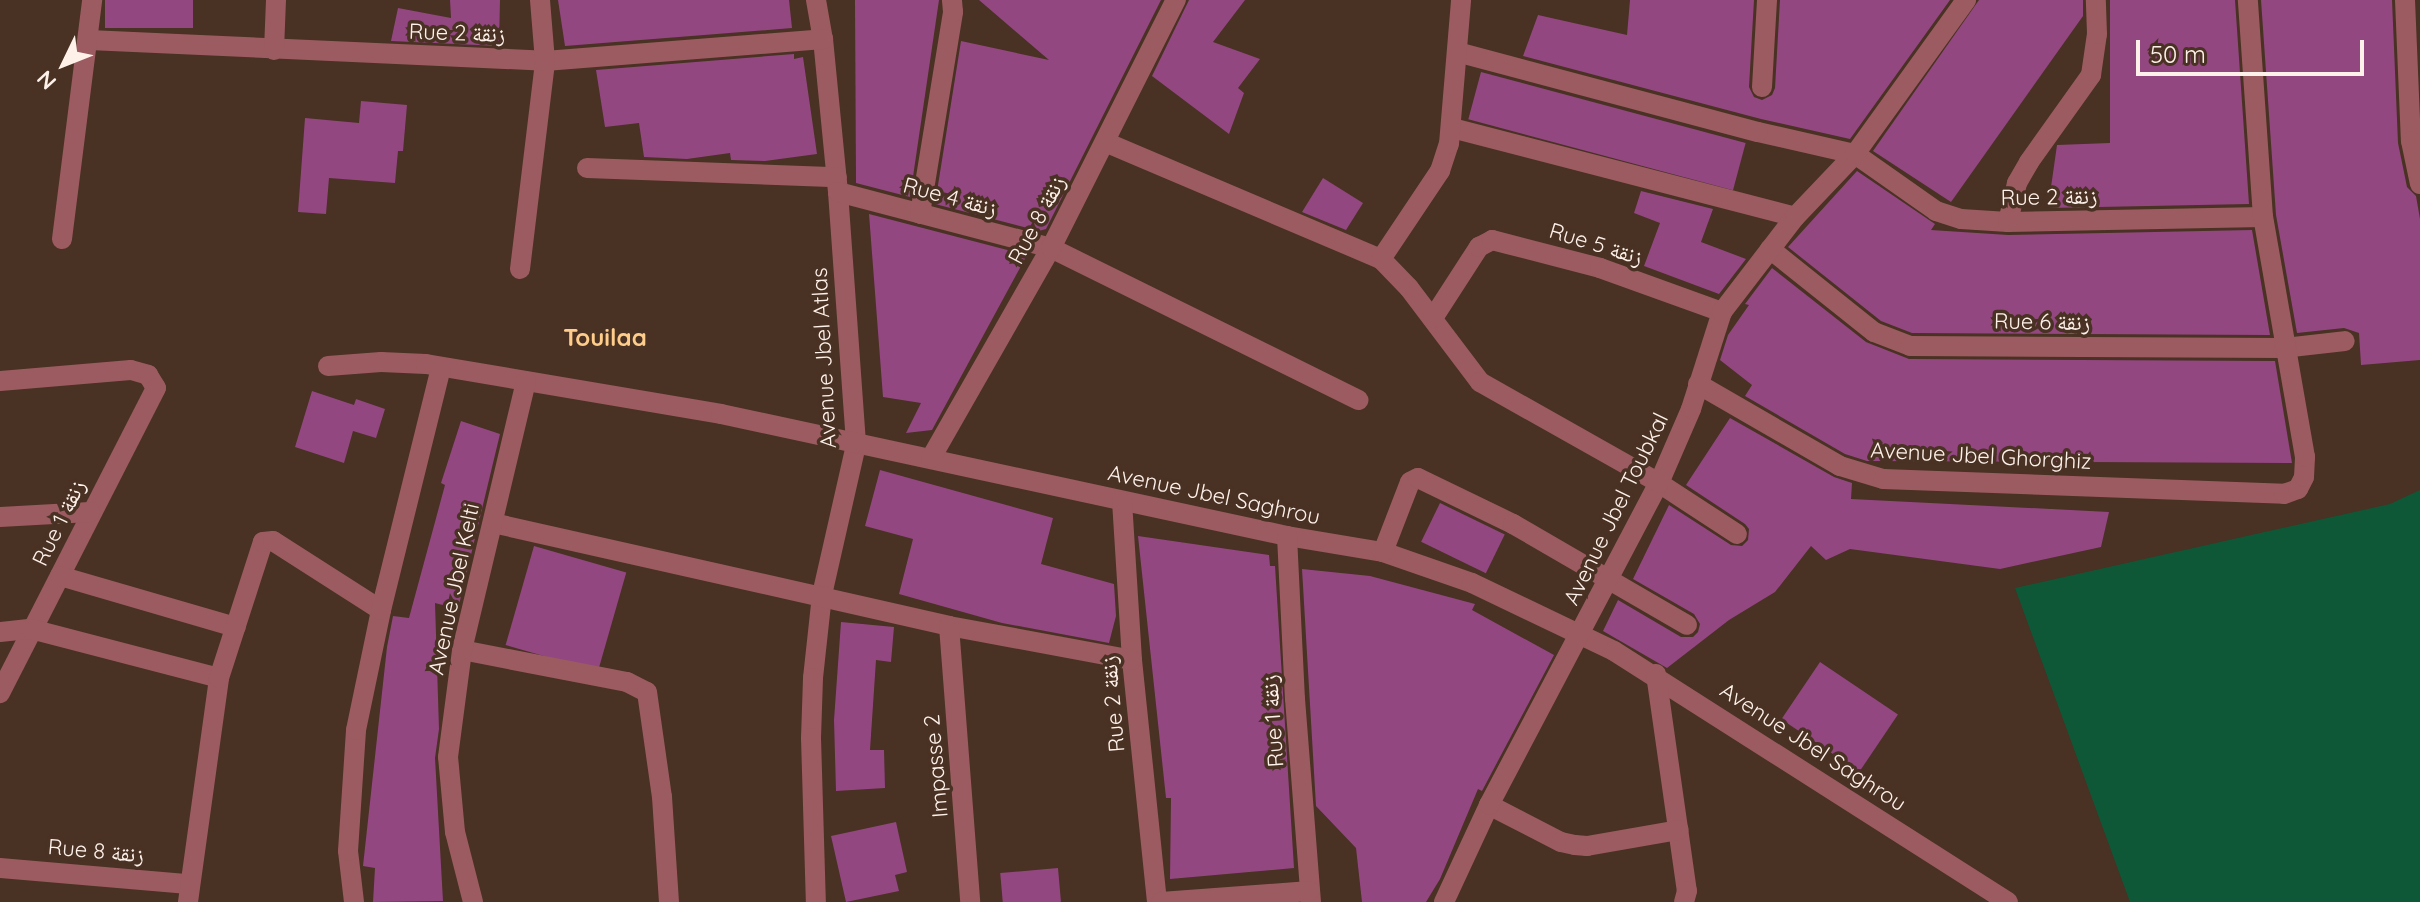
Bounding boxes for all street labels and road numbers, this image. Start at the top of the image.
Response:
street label: Rue 2 زنقة [408,18,506,48]
street label: Rue 8 زنقة [1003,171,1071,269]
street label: Rue 4 زنقة [900,172,1000,222]
street label: Rue 2 زنقة [2000,183,2098,211]
street label: Rue 5 زنقة [1546,217,1646,271]
street label: Avenue Jbel Atlas [806,267,842,449]
street label: Rue 6 زنقة [1994,308,2090,336]
street label: Avenue Jbel Toubkal [1558,409,1674,609]
street label: Avenue Jbel Ghorghiz [1870,437,2092,475]
street label: Avenue Jbel Saghrou [1105,460,1323,530]
street label: Rue 1 زنقة [27,476,91,570]
street label: Avenue Jbel Kelti [423,501,485,677]
street label: Rue 2 زنقة [1096,655,1130,753]
street label: Rue 1 زنقة [1257,674,1289,768]
street label: Avenue Jbel Saghrou [1715,677,1911,817]
street label: Impasse 2 [918,713,954,819]
street label: Rue 8 زنقة [47,834,145,868]

